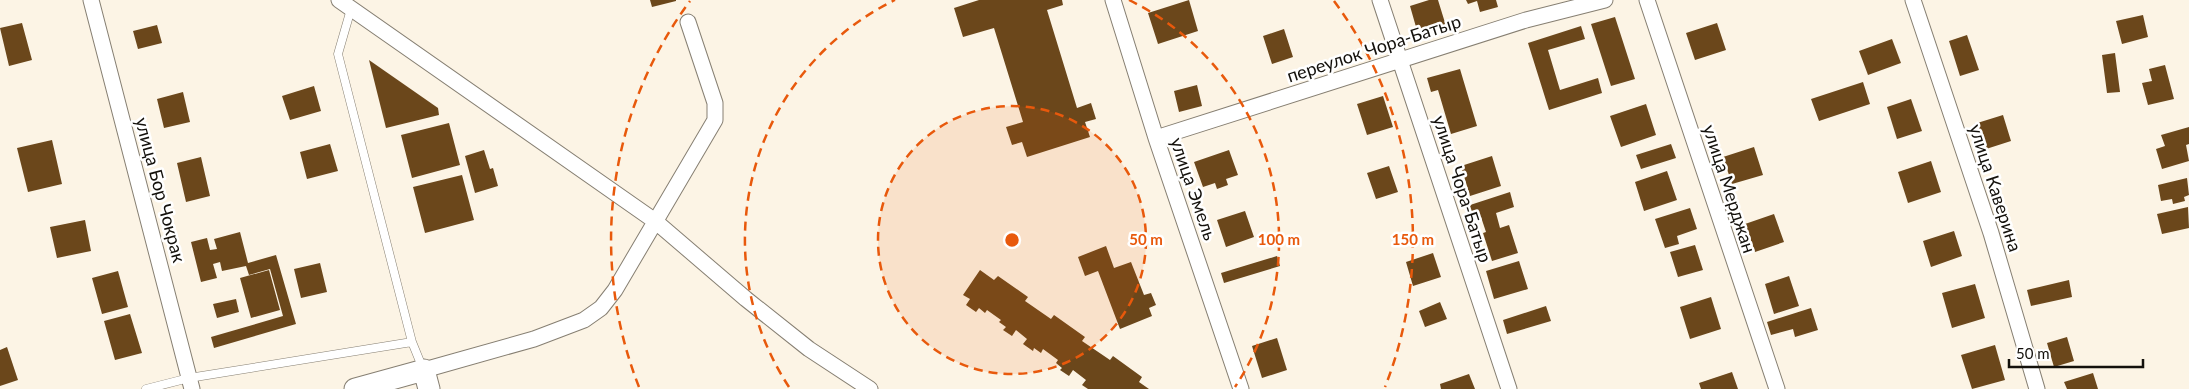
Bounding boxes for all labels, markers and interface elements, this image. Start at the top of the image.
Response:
street label: переулок Чора-Батыр [1284,10,1463,87]
street label: улица Чора-Батыр [1429,112,1497,265]
street label: улица Бор Чокрак [131,115,191,265]
street label: улица Каверина [1965,121,2027,254]
street label: улица Мерджан [1699,122,1761,256]
street label: улица Эмель [1166,134,1222,243]
text: 50 m [1129,230,1163,248]
text: 100 m [1258,230,1300,248]
text: 150 m [1392,230,1434,248]
centre of rings [1003,231,1021,249]
scale bar [2009,336,2143,368]
text: 50 m [2016,344,2050,362]

